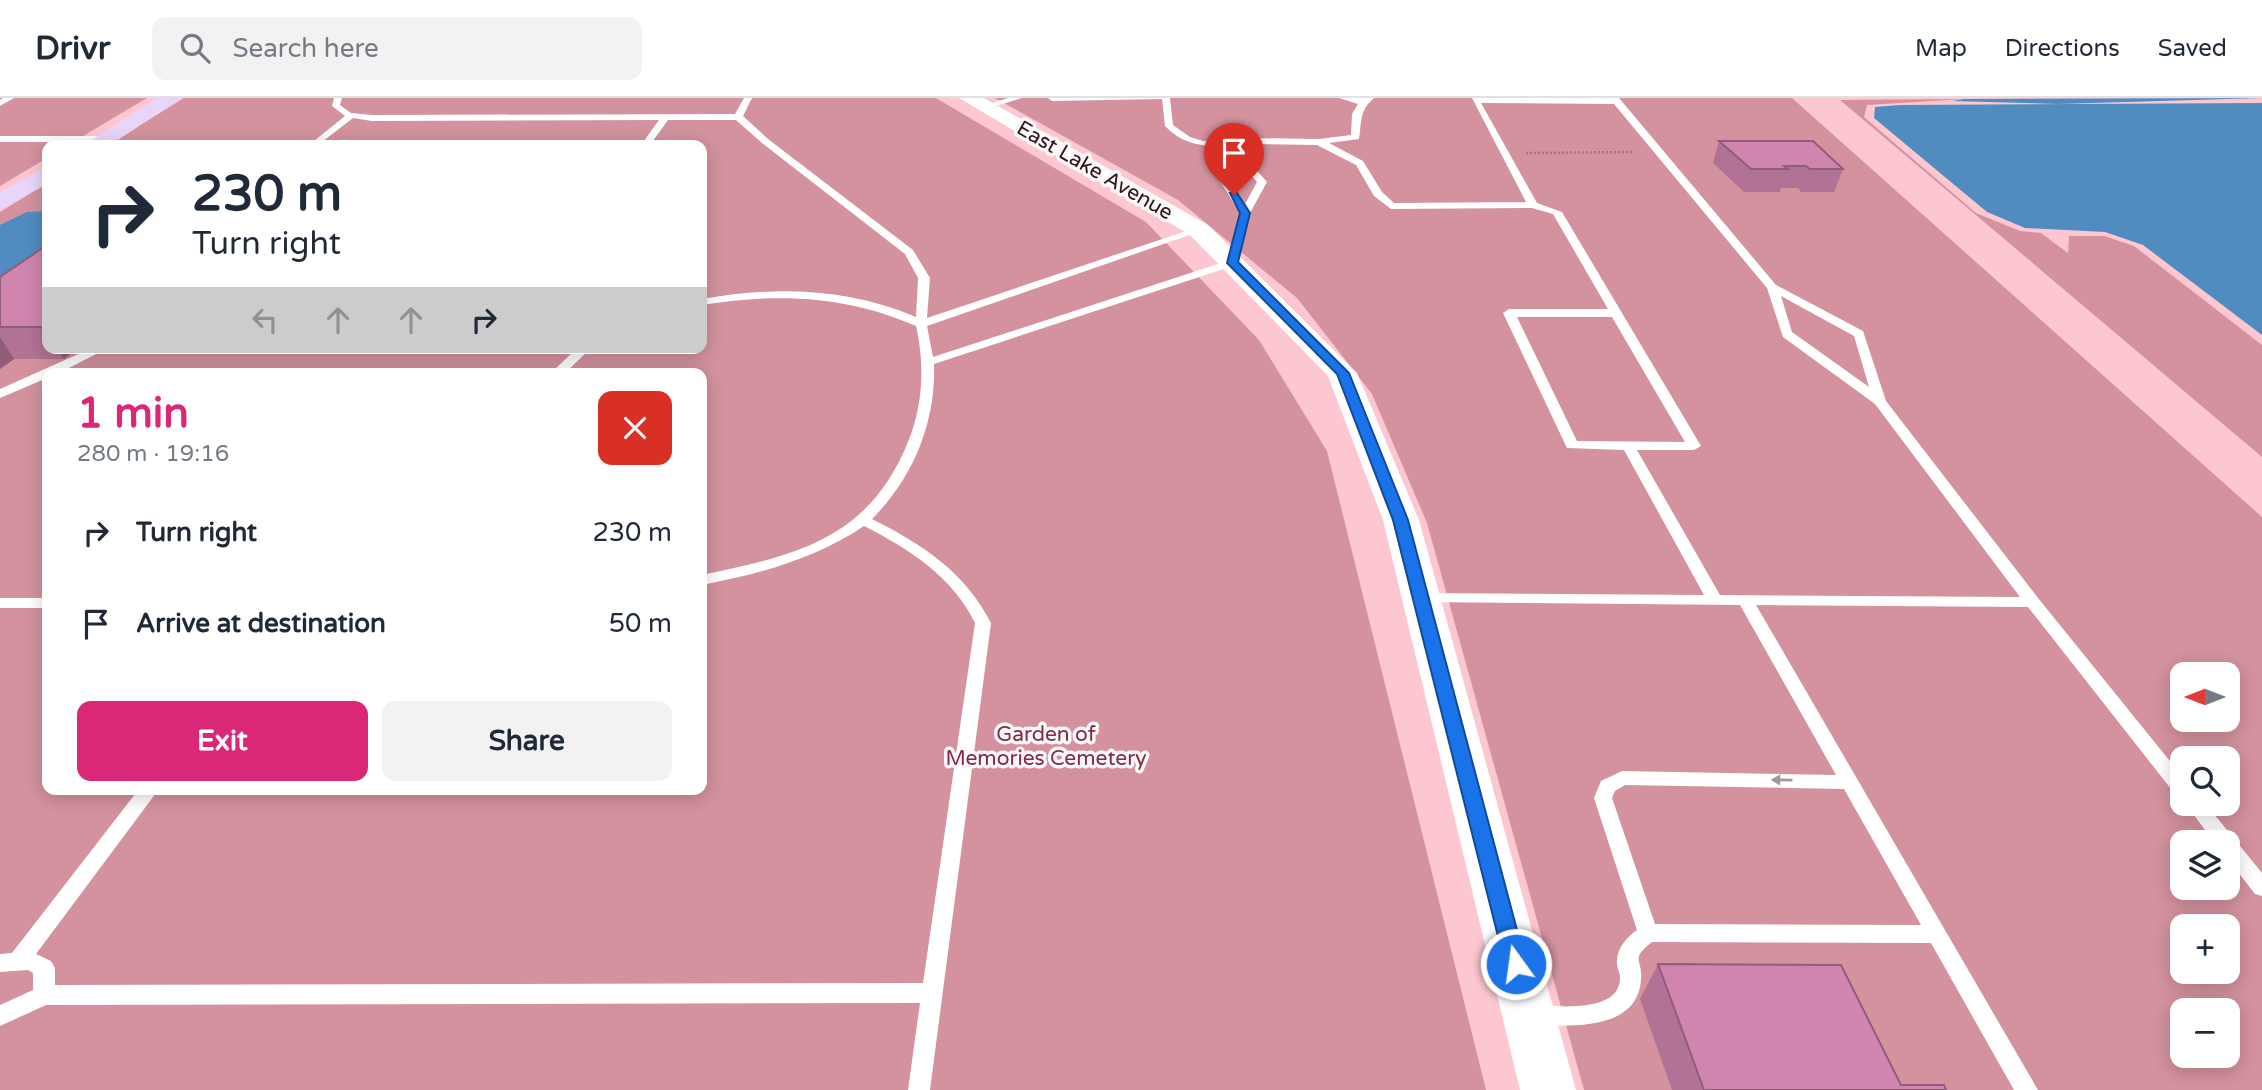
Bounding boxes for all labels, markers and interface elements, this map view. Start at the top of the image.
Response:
search box [152,17,642,80]
text: Drivr [35,29,110,68]
icon: search [176,29,214,67]
text: Search here [232,33,379,64]
text: Map [1915,34,1967,63]
text: Directions [2005,34,2120,63]
text: Saved [2158,34,2227,63]
street label: East Lake Avenue [1012,116,1177,225]
pin [1204,123,1264,195]
icon: arrive [1215,134,1253,172]
text: 230 m [192,165,342,224]
icon: right [77,168,168,259]
text: Turn right [192,225,341,263]
icon: left [246,301,284,339]
icon: ahead [319,301,357,339]
icon: ahead [392,301,430,339]
icon: right [465,301,503,339]
text: 1 min [77,388,189,439]
button: close [598,391,672,465]
text: 280 m · 19:16 [77,440,229,468]
icon: right [77,514,115,552]
text: Turn right [136,517,257,548]
text: 230 m [592,517,672,548]
icon: arrive [77,605,115,643]
text: Arrive at destination [136,608,386,639]
text: 50 m [609,608,672,639]
north arrow [2170,662,2240,732]
map controls [2170,662,2240,1068]
button: Exit [77,701,368,781]
button: Share [382,701,672,781]
park label: Garden of Memories Cemetery [945,722,1147,771]
button: search [2170,746,2240,816]
one-way arrow [1770,775,1792,786]
button: layers [2170,830,2240,900]
button: + [2170,914,2240,984]
position arrow [1479,927,1553,1001]
button: − [2170,998,2240,1068]

